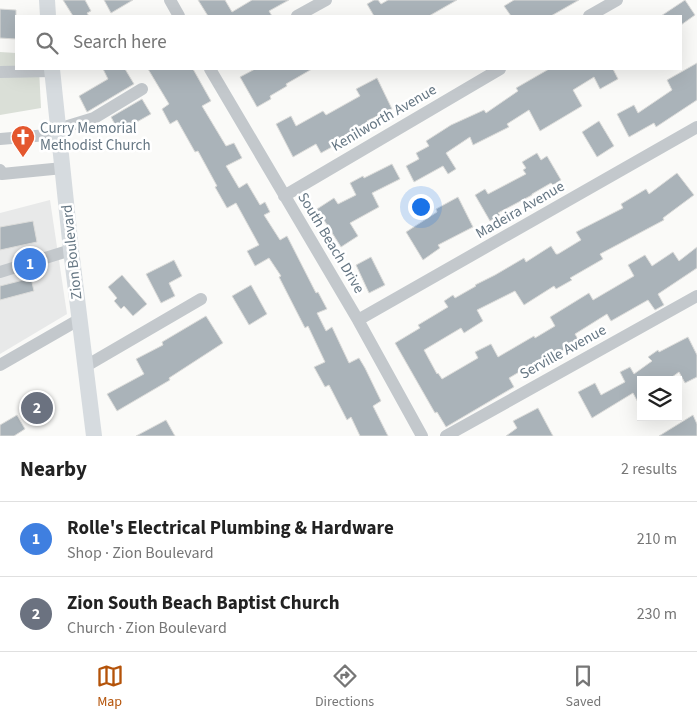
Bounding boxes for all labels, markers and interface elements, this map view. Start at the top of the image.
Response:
search box [15,15,682,70]
icon: search [33,29,61,57]
text: Search here [73,29,167,56]
street label: Kenilworth Avenue [328,79,440,157]
place label: Curry Memorial Methodist Church [40,118,151,156]
church icon: Curry Memorial Methodist Church [10,124,36,158]
street label: Madeira Avenue [472,176,568,244]
street label: South Beach Drive [292,188,370,298]
your location [408,194,434,220]
street label: Zion Boulevard [57,204,87,300]
pin: 1 [14,245,46,283]
street label: Serville Avenue [516,320,610,384]
map controls [637,376,682,421]
button: layers [637,376,682,421]
pin: 2 [21,389,53,427]
text: Nearby [20,454,87,484]
text: 2 results [621,458,677,480]
text: Rolle's Electrical Plumbing & Hardware [67,515,394,542]
text: 1 [32,528,40,550]
text: 210 m [637,528,677,550]
text: Shop · Zion Boulevard [67,542,214,564]
text: Zion South Beach Baptist Church [67,590,340,617]
text: 2 [32,603,40,625]
text: 230 m [637,603,677,625]
text: Church · Zion Boulevard [67,617,227,639]
tab: Map [96,662,124,712]
tab: Directions [315,662,374,712]
tab: Saved [566,662,601,712]

